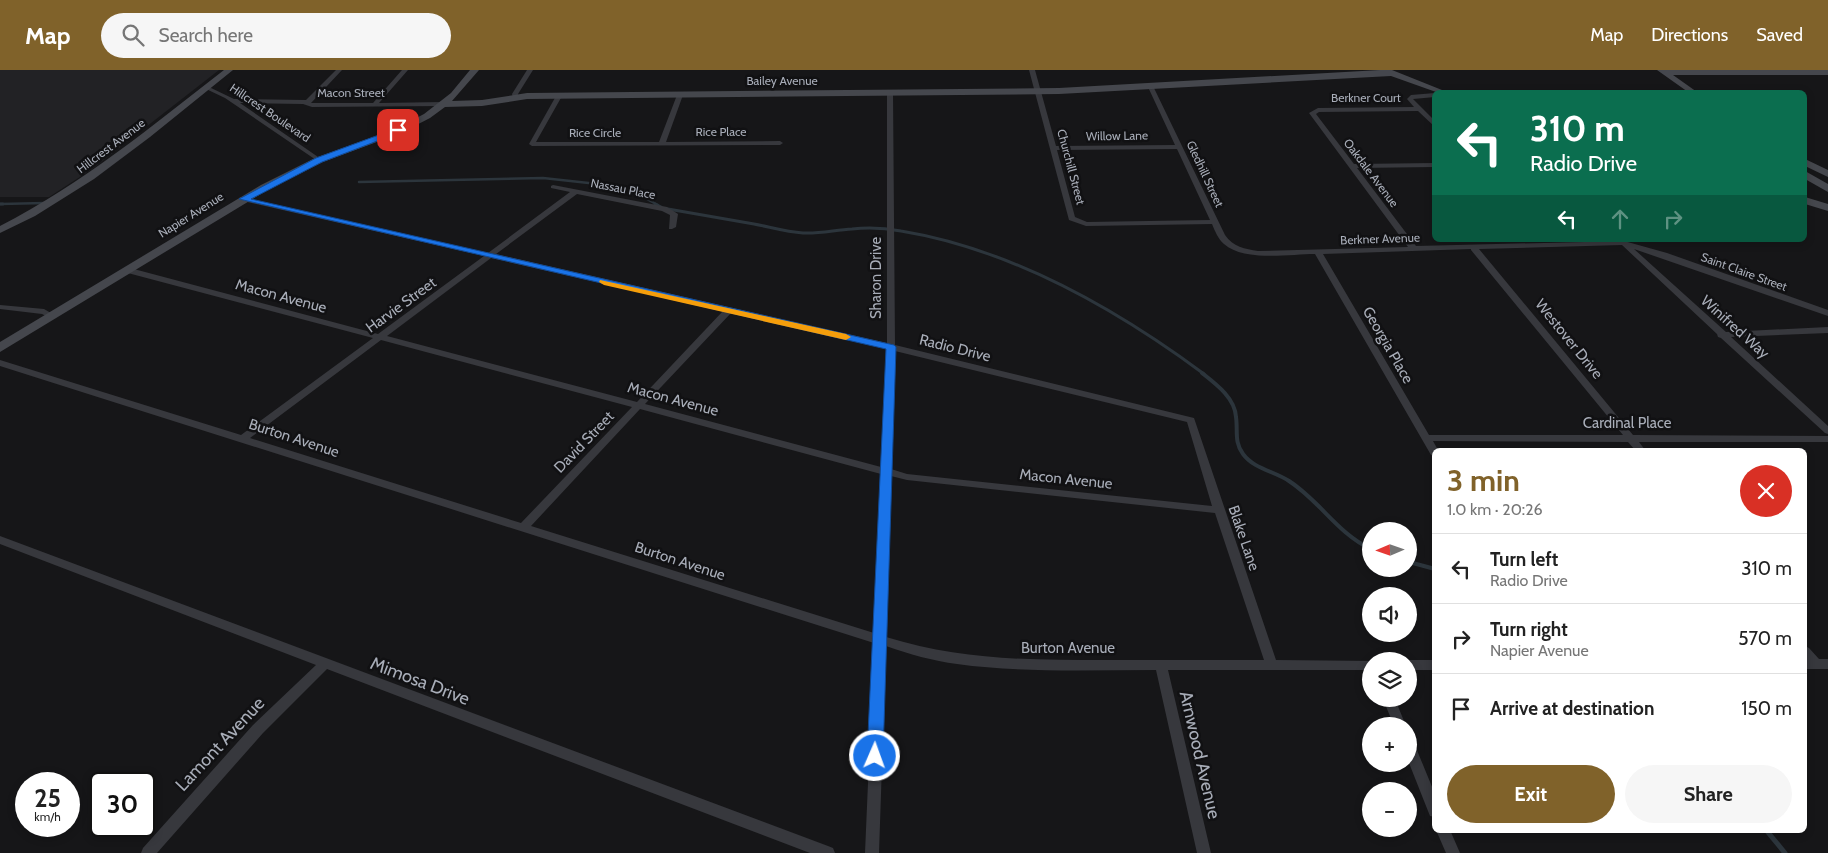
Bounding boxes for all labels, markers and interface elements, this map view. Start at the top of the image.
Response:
search box [101,13,451,58]
text: Map [25,21,71,50]
icon: search [119,21,147,49]
text: Search here [159,24,253,47]
text: Map [1590,24,1623,46]
text: Directions [1651,24,1728,46]
text: Saved [1756,24,1803,46]
street label: Bailey Avenue [746,73,818,88]
street label: Hillcrest Boulevard [227,80,314,145]
street label: Macon Street [317,85,385,100]
street label: Berkner Court [1331,90,1401,105]
text: 310 m [1530,107,1625,150]
pin [377,109,419,151]
icon: left [1447,110,1512,175]
street label: Hillcrest Avenue [74,115,148,176]
icon: arrive [384,116,412,144]
street label: Rice Place [696,124,746,139]
street label: Rice Circle [569,125,621,140]
street label: Churchill Street [1054,127,1089,206]
street label: Willow Lane [1086,127,1148,144]
street label: Oakdale Avenue [1341,135,1402,210]
street label: Gledhill Street [1183,138,1227,210]
text: Radio Drive [1530,150,1637,177]
street label: Nassau Place [589,175,657,202]
street label: Napier Avenue [155,189,226,241]
icon: left [1553,205,1581,233]
icon: ahead [1606,205,1634,233]
icon: right [1659,205,1687,233]
street label: Berkner Avenue [1340,230,1420,247]
street label: Sharon Drive [867,237,885,319]
street label: Saint Claire Street [1699,249,1789,294]
street label: Harvie Street [362,273,440,337]
street label: Macon Avenue [233,275,329,317]
street label: Winifred Way [1697,292,1773,363]
street label: Westover Drive [1531,296,1607,383]
street label: Georgia Place [1359,303,1417,387]
street label: Radio Drive [917,330,993,366]
street label: Macon Avenue [625,378,721,420]
street label: David Street [550,408,618,476]
street label: Cardinal Place [1583,414,1672,432]
street label: Burton Avenue [246,415,342,461]
text: 3 min [1447,462,1520,499]
street label: Macon Avenue [1019,465,1114,493]
button: close [1740,465,1792,517]
text: 1.0 km · 20:26 [1447,500,1543,519]
street label: Blake Lane [1224,503,1264,573]
north arrow [1362,522,1418,578]
map controls [1362,522,1417,837]
street label: Burton Avenue [632,538,728,584]
text: Turn left [1490,548,1558,571]
icon: left [1447,555,1475,583]
text: 310 m [1741,557,1792,580]
text: Radio Drive [1490,571,1568,590]
button: sound [1362,587,1417,642]
text: Turn right [1490,618,1568,641]
icon: right [1447,625,1475,653]
text: 570 m [1738,627,1792,650]
street label: Burton Avenue [1021,639,1115,657]
text: Napier Avenue [1490,641,1589,660]
street label: Mimosa Drive [367,652,473,710]
button: layers [1362,652,1417,707]
street label: Arnwood Avenue [1175,689,1225,821]
street label: Lamont Avenue [171,692,269,796]
icon: arrive [1447,695,1475,723]
text: Arrive at destination [1490,697,1654,720]
text: 150 m [1741,697,1792,720]
button: + [1362,717,1417,772]
position arrow [848,729,900,781]
button: Exit [1447,765,1615,823]
button: Share [1625,765,1792,823]
speed limit sign: 30 [90,772,155,837]
button: − [1362,782,1417,837]
text: 25 [34,783,61,813]
text: km/h [34,809,61,824]

